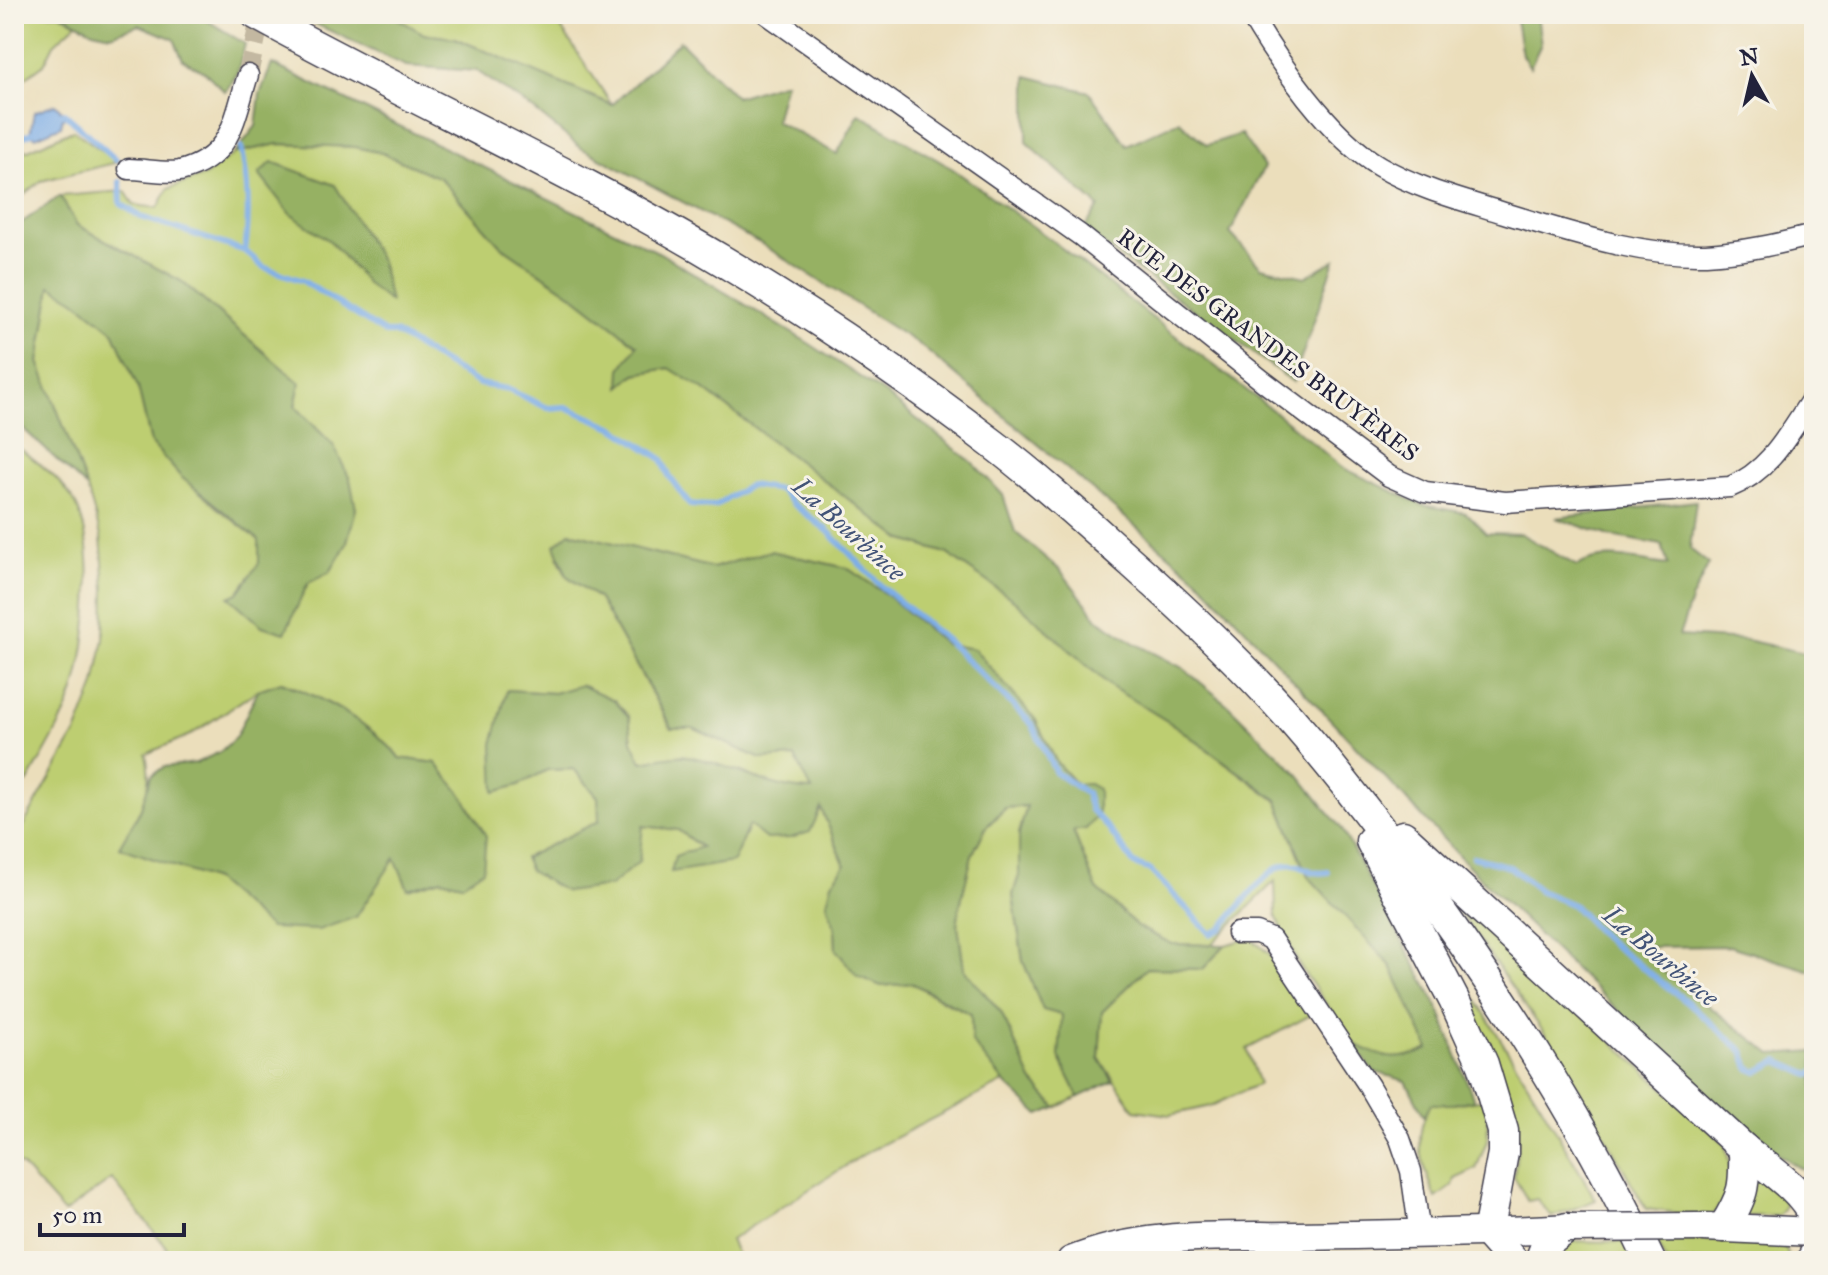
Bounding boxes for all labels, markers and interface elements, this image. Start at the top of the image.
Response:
north arrow [1712,36,1792,116]
text: N [1738,42,1761,71]
street label: RUE DES GRANDES BRUYÈRES [1111,222,1425,468]
water label: La Bourbince [785,469,913,589]
water label: La Bourbince [1596,898,1726,1014]
scale bar [40,1187,184,1237]
text: 50 m [52,1200,102,1230]

